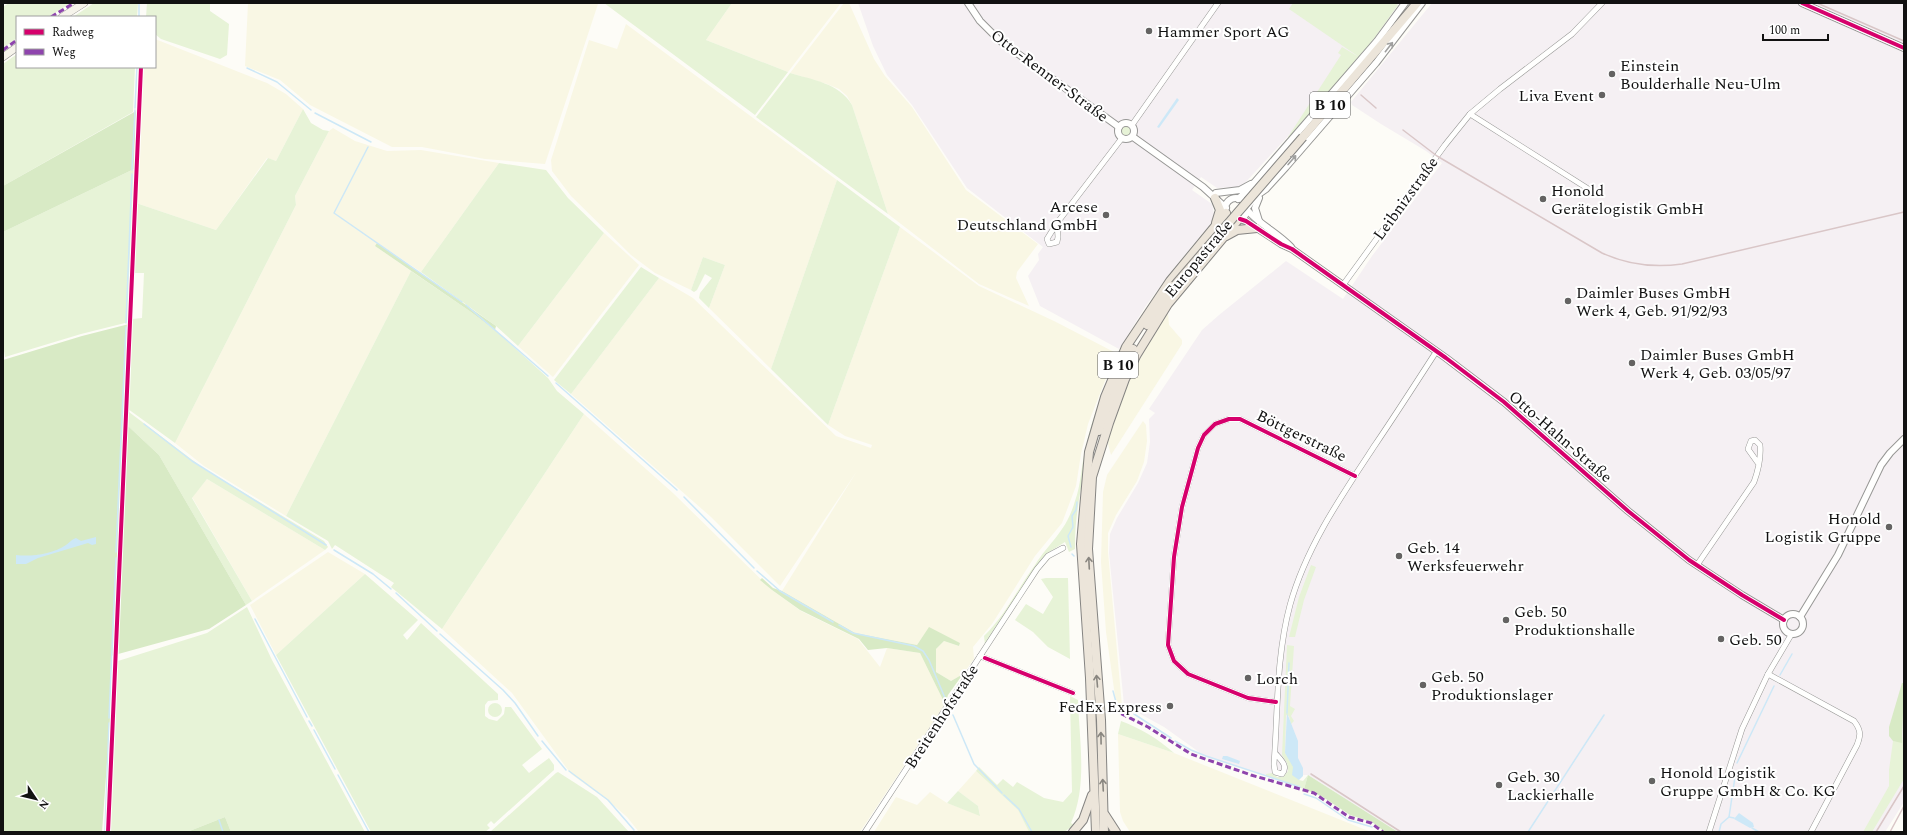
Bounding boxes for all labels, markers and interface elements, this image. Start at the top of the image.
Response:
legend [16,16,156,68]
scale bar [1763,16,1828,42]
place label: Hammer Sport AG [1157,20,1290,44]
text: 100 m [1769,21,1800,40]
text: Radweg [52,23,94,42]
street label: Otto-Renner-Straße [985,23,1113,128]
marker: Hammer Sport AG [1144,26,1154,36]
one-way arrow [1385,41,1394,52]
text: Weg [52,43,76,62]
place label: Einstein Boulderhalle Neu-Ulm [1620,54,1781,96]
marker: Einstein Boulderhalle Neu-Ulm [1607,69,1617,79]
place label: Liva Event [1519,84,1594,108]
marker: Liva Event [1597,90,1607,100]
road number: B 10 [1310,92,1350,118]
street label: Leibnizstraße [1367,152,1444,245]
one-way arrow [1287,155,1296,166]
place label: Honold Gerätelogistik GmbH [1551,179,1704,221]
marker: Honold Gerätelogistik GmbH [1538,194,1548,204]
place label: Arcese Deutschland GmbH [957,195,1098,237]
marker: Arcese Deutschland GmbH [1101,210,1111,220]
street label: Europastraße [1159,214,1239,303]
place label: Daimler Buses GmbH Werk 4, Geb. 91/92/93 [1576,281,1731,323]
marker: Daimler Buses GmbH Werk 4, Geb. 91/92/93 [1563,296,1573,306]
place label: Daimler Buses GmbH Werk 4, Geb. 03/05/97 [1640,343,1795,385]
road number: B 10 [1098,352,1138,378]
marker: Daimler Buses GmbH Werk 4, Geb. 03/05/97 [1627,358,1637,368]
street label: Otto-Hahn-Straße [1503,385,1617,489]
street label: Böttgerstraße [1252,404,1351,468]
place label: Honold Logistik Gruppe [1765,507,1881,549]
marker: Honold Logistik Gruppe [1884,522,1894,532]
place label: Geb. 14 Werksfeuerwehr [1407,536,1524,578]
marker: Geb. 14 Werksfeuerwehr [1394,551,1404,561]
one-way arrow [1086,557,1093,570]
place label: Geb. 50 Produktionshalle [1514,600,1635,642]
marker: Geb. 50 Produktionshalle [1501,615,1511,625]
place label: Geb. 50 [1729,628,1782,652]
marker: Geb. 50 [1716,634,1726,644]
street label: Breitenhofstraße [899,660,985,773]
place label: Geb. 50 Produktionslager [1431,665,1553,707]
place label: Lorch [1256,667,1298,691]
marker: Lorch [1243,673,1253,683]
one-way arrow [1094,675,1101,688]
marker: Geb. 50 Produktionslager [1418,680,1428,690]
place label: FedEx Express [1058,695,1162,719]
marker: FedEx Express [1165,701,1175,711]
one-way arrow [1097,732,1105,745]
place label: Honold Logistik Gruppe GmbH & Co. KG [1660,761,1836,803]
place label: Geb. 30 Lackierhalle [1507,765,1594,807]
marker: Honold Logistik Gruppe GmbH & Co. KG [1647,776,1657,786]
north arrow [16,779,56,819]
one-way arrow [1099,779,1107,792]
marker: Geb. 30 Lackierhalle [1494,780,1504,790]
text: N [34,796,53,813]

